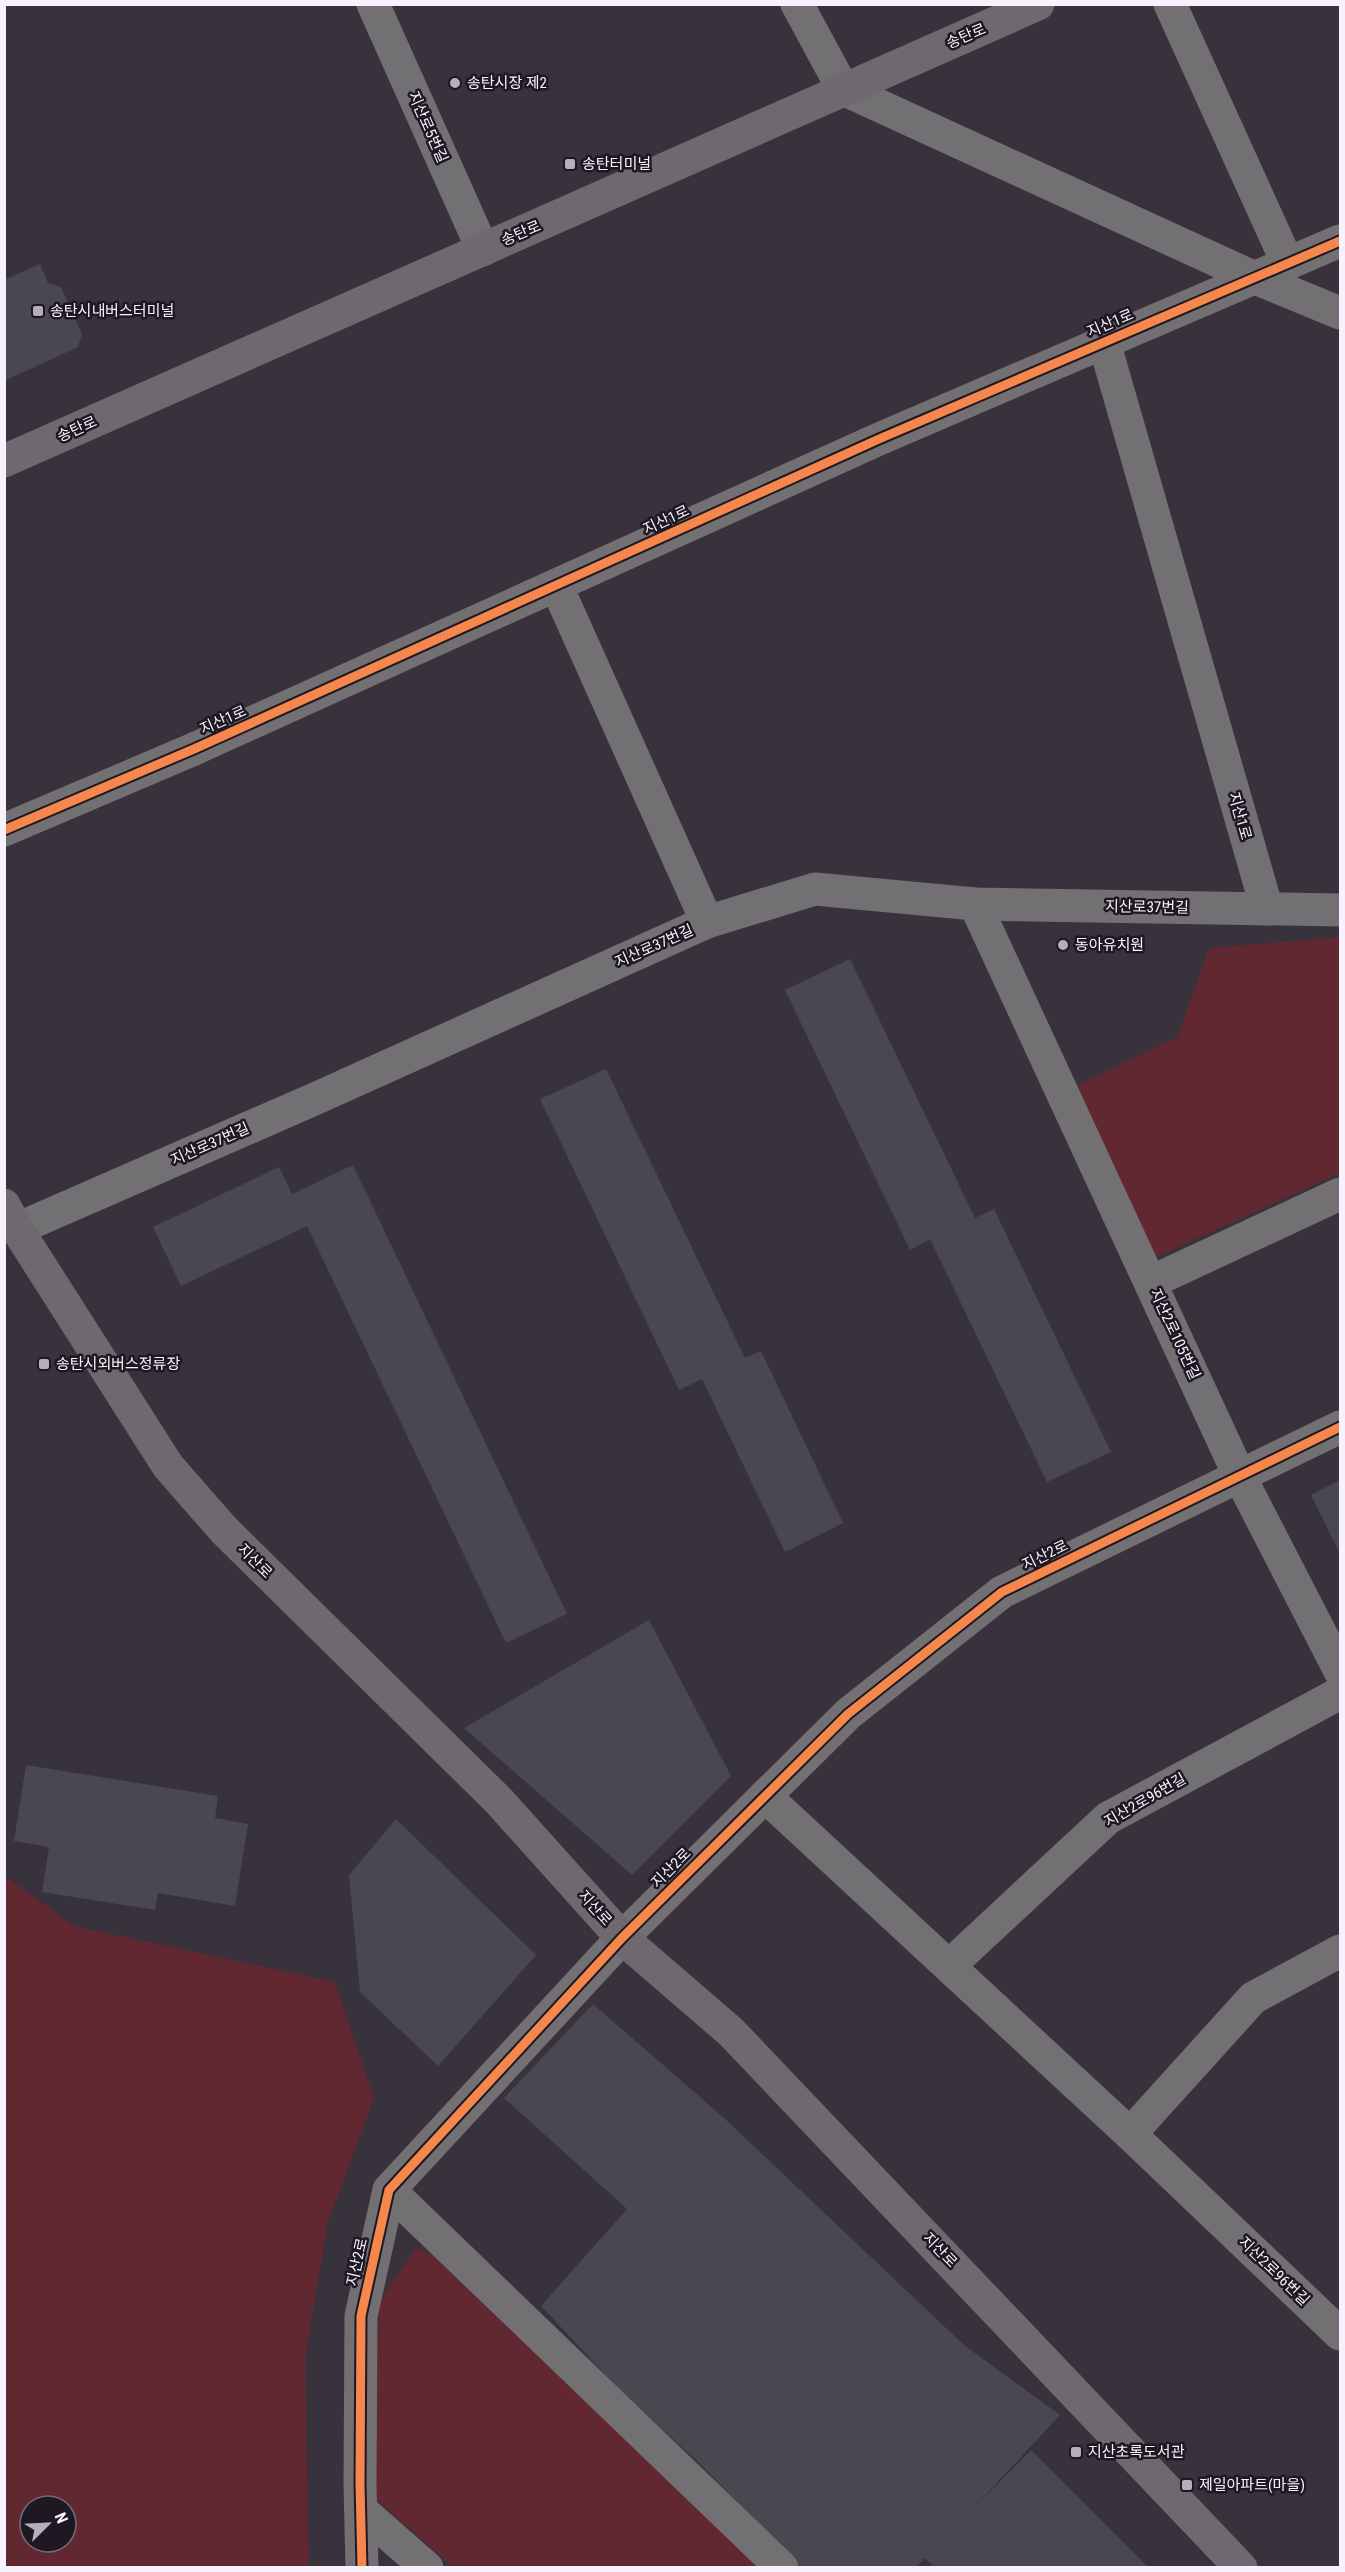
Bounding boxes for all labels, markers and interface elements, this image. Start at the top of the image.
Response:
street label: 송탄로 [943,20,989,52]
place label: 송탄시장 제2 [467,74,547,92]
marker: 송탄시장 제2 [448,76,462,90]
street label: 지산로5번길 [404,88,452,166]
place label: 송탄터미널 [582,155,651,173]
marker: 송탄터미널 [563,157,577,171]
street label: 송탄로 [498,217,544,249]
place label: 송탄시내버스터미널 [50,302,174,320]
marker: 송탄시내버스터미널 [31,304,45,318]
street label: 지산1로 [1084,305,1136,341]
street label: 송탄로 [54,412,100,446]
street label: 지산1로 [640,502,692,538]
street label: 지산1로 [197,702,249,738]
street label: 지산1로 [1225,790,1255,842]
street label: 지산로37번길 [1105,897,1189,917]
street label: 지산로37번길 [612,921,696,971]
place label: 동아유치원 [1075,936,1144,954]
marker: 동아유치원 [1056,938,1070,952]
street label: 지산로37번길 [168,1119,252,1169]
street label: 지산2로105번길 [1146,1286,1204,1382]
place label: 송탄시외버스정류장 [56,1355,180,1373]
marker: 송탄시외버스정류장 [37,1357,51,1371]
street label: 지산2로 [1019,1536,1071,1574]
street label: 지산로 [234,1540,276,1582]
street label: 지산2로96번길 [1101,1769,1189,1831]
street label: 지산2로 [647,1844,695,1892]
street label: 지산로 [574,1887,616,1929]
street label: 지산로 [919,2229,961,2271]
street label: 지산2로96번길 [1235,2233,1313,2309]
street label: 지산2로 [343,2236,371,2288]
place label: 지산초록도서관 [1088,2443,1185,2461]
marker: 지산초록도서관 [1069,2445,1083,2459]
place label: 제일아파트(마을) [1199,2476,1305,2494]
marker: 제일아파트(마을) [1180,2478,1194,2492]
north arrow [18,2494,78,2554]
text: N [51,2510,72,2526]

